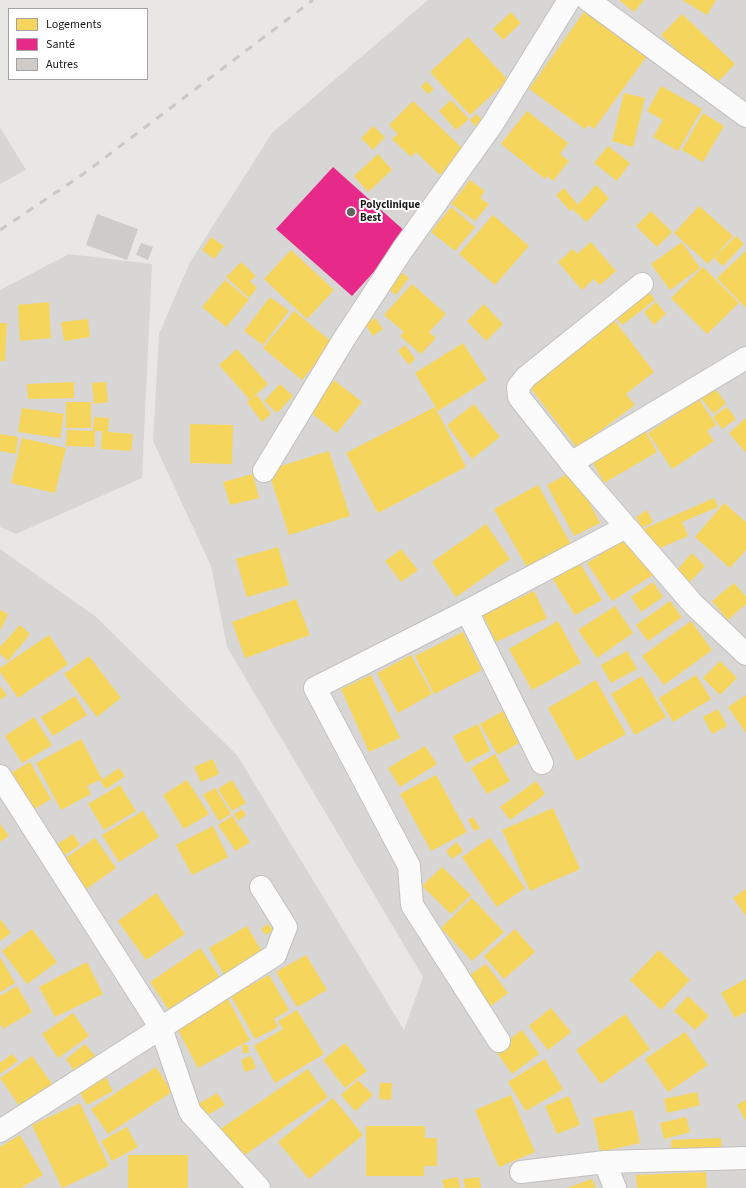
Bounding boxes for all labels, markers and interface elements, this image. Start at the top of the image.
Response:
legend [8,8,148,80]
text: Logements [46,16,101,33]
text: Santé [46,36,75,53]
text: Autres [46,56,78,73]
place label: Polyclinique Best [360,199,420,225]
marker: Polyclinique Best [345,206,357,218]

